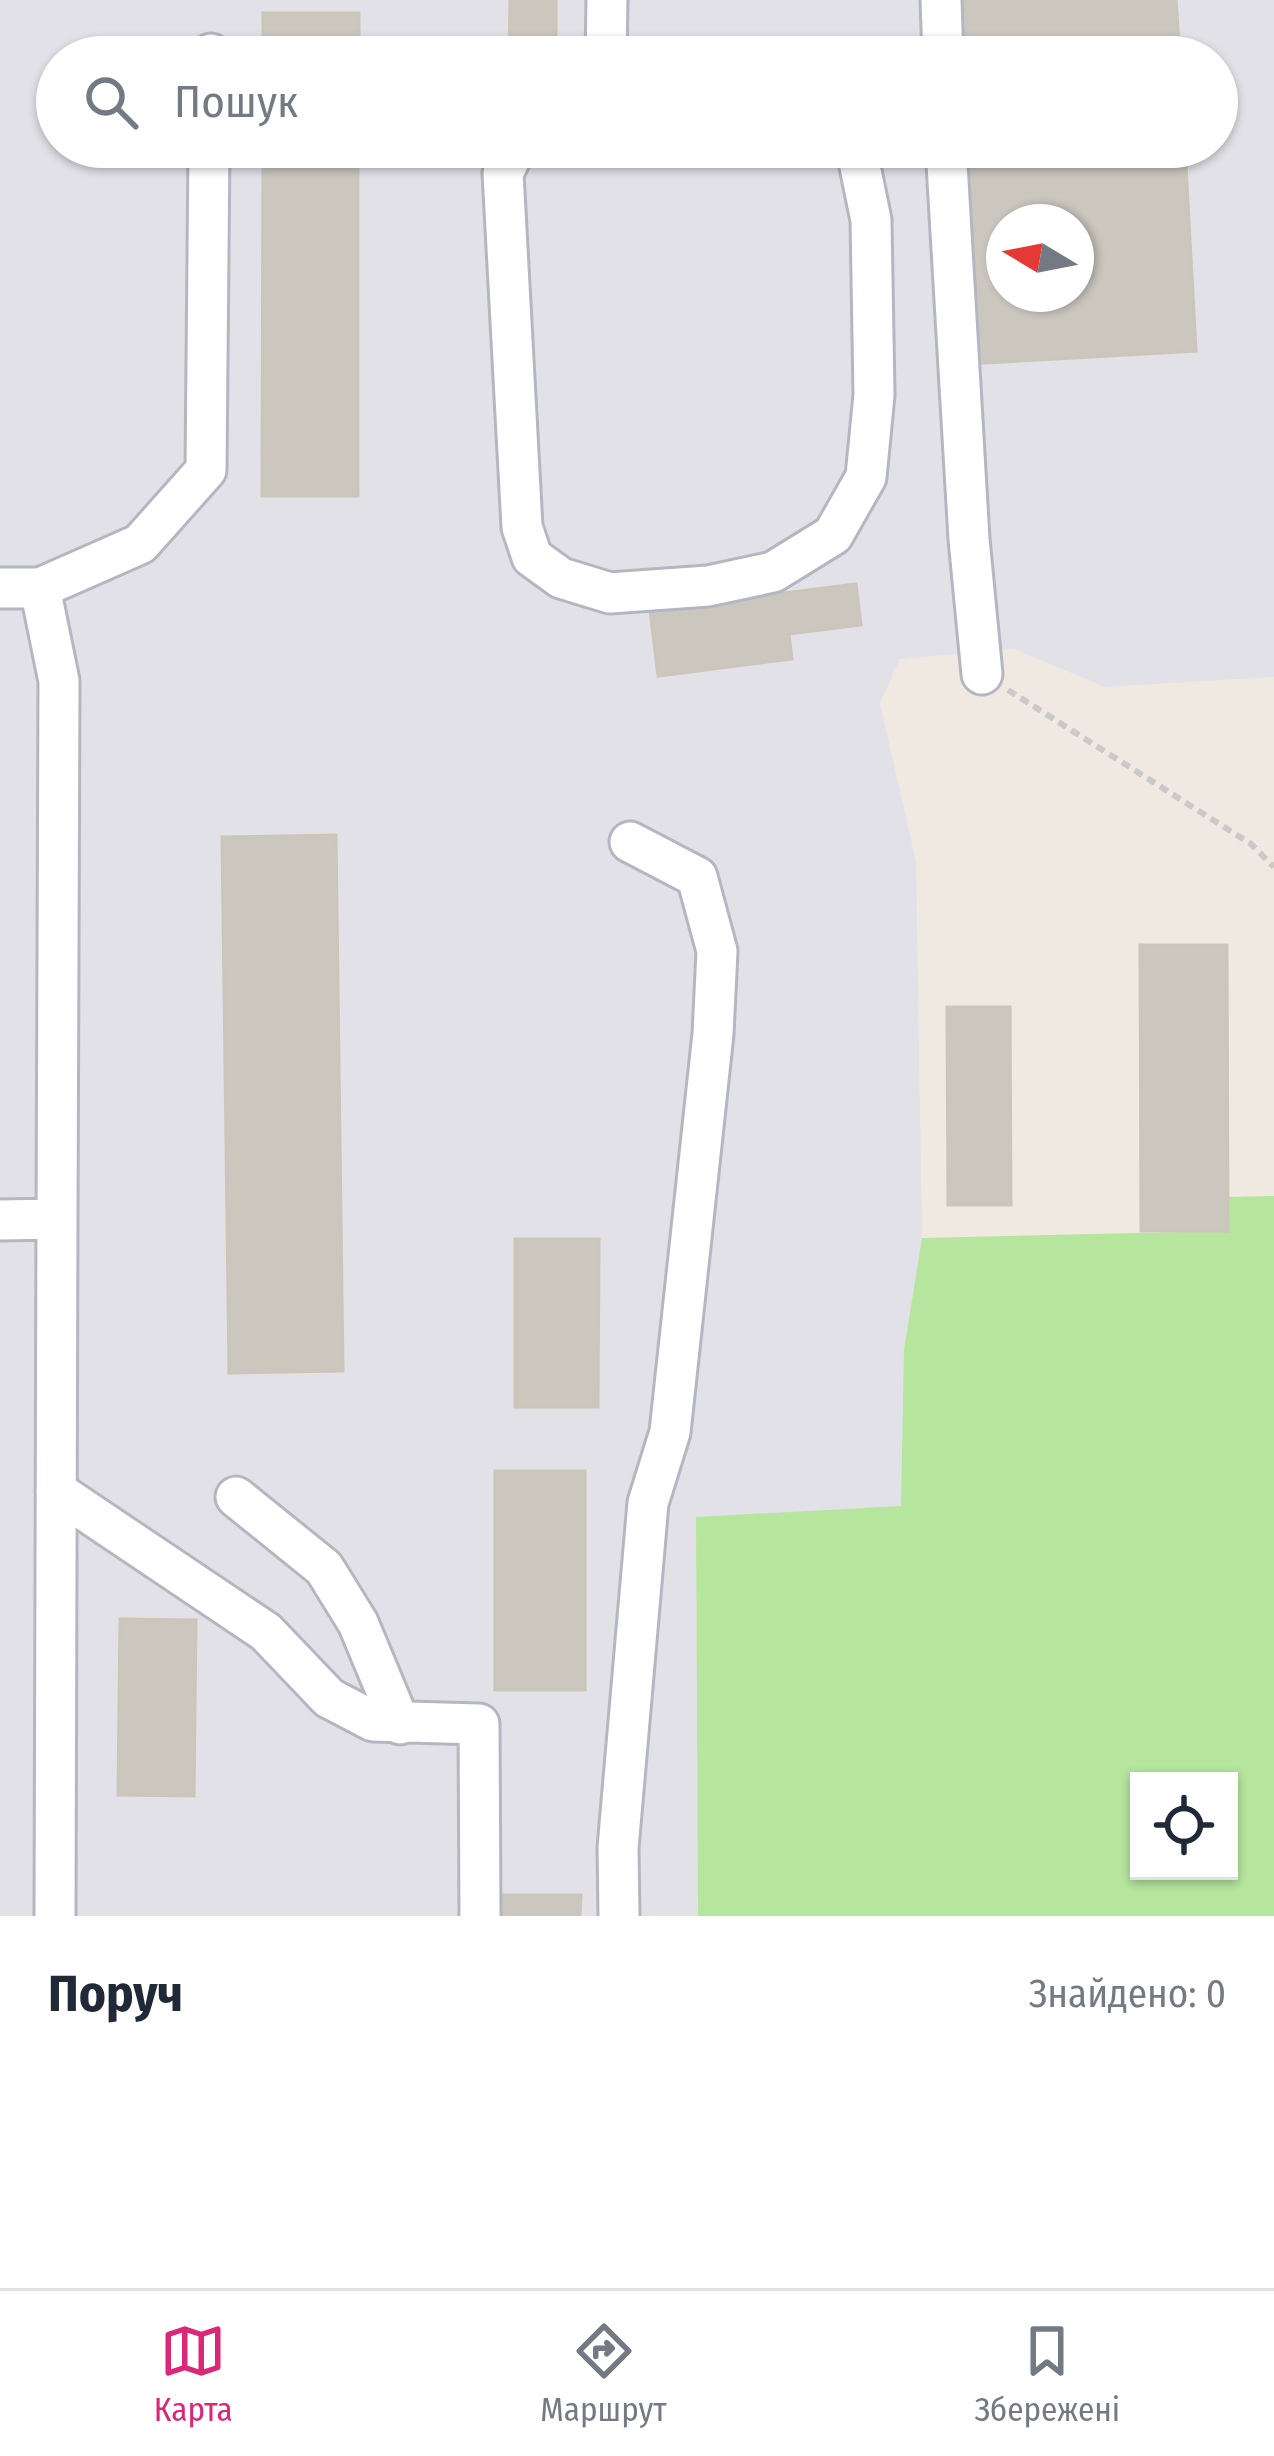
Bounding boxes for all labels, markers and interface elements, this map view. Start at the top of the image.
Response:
search box [36,36,1238,168]
icon: search [78,69,144,135]
text: Пошук [174,75,298,129]
north arrow [986,204,1094,312]
map controls [1130,1772,1238,1880]
button: locate [1130,1772,1238,1880]
text: Поруч [48,1963,183,2025]
text: Знайдено: 0 [1029,1971,1226,2017]
tab: Карта [154,2318,233,2430]
tab: Маршрут [540,2318,667,2430]
tab: Збережені [974,2318,1120,2430]

